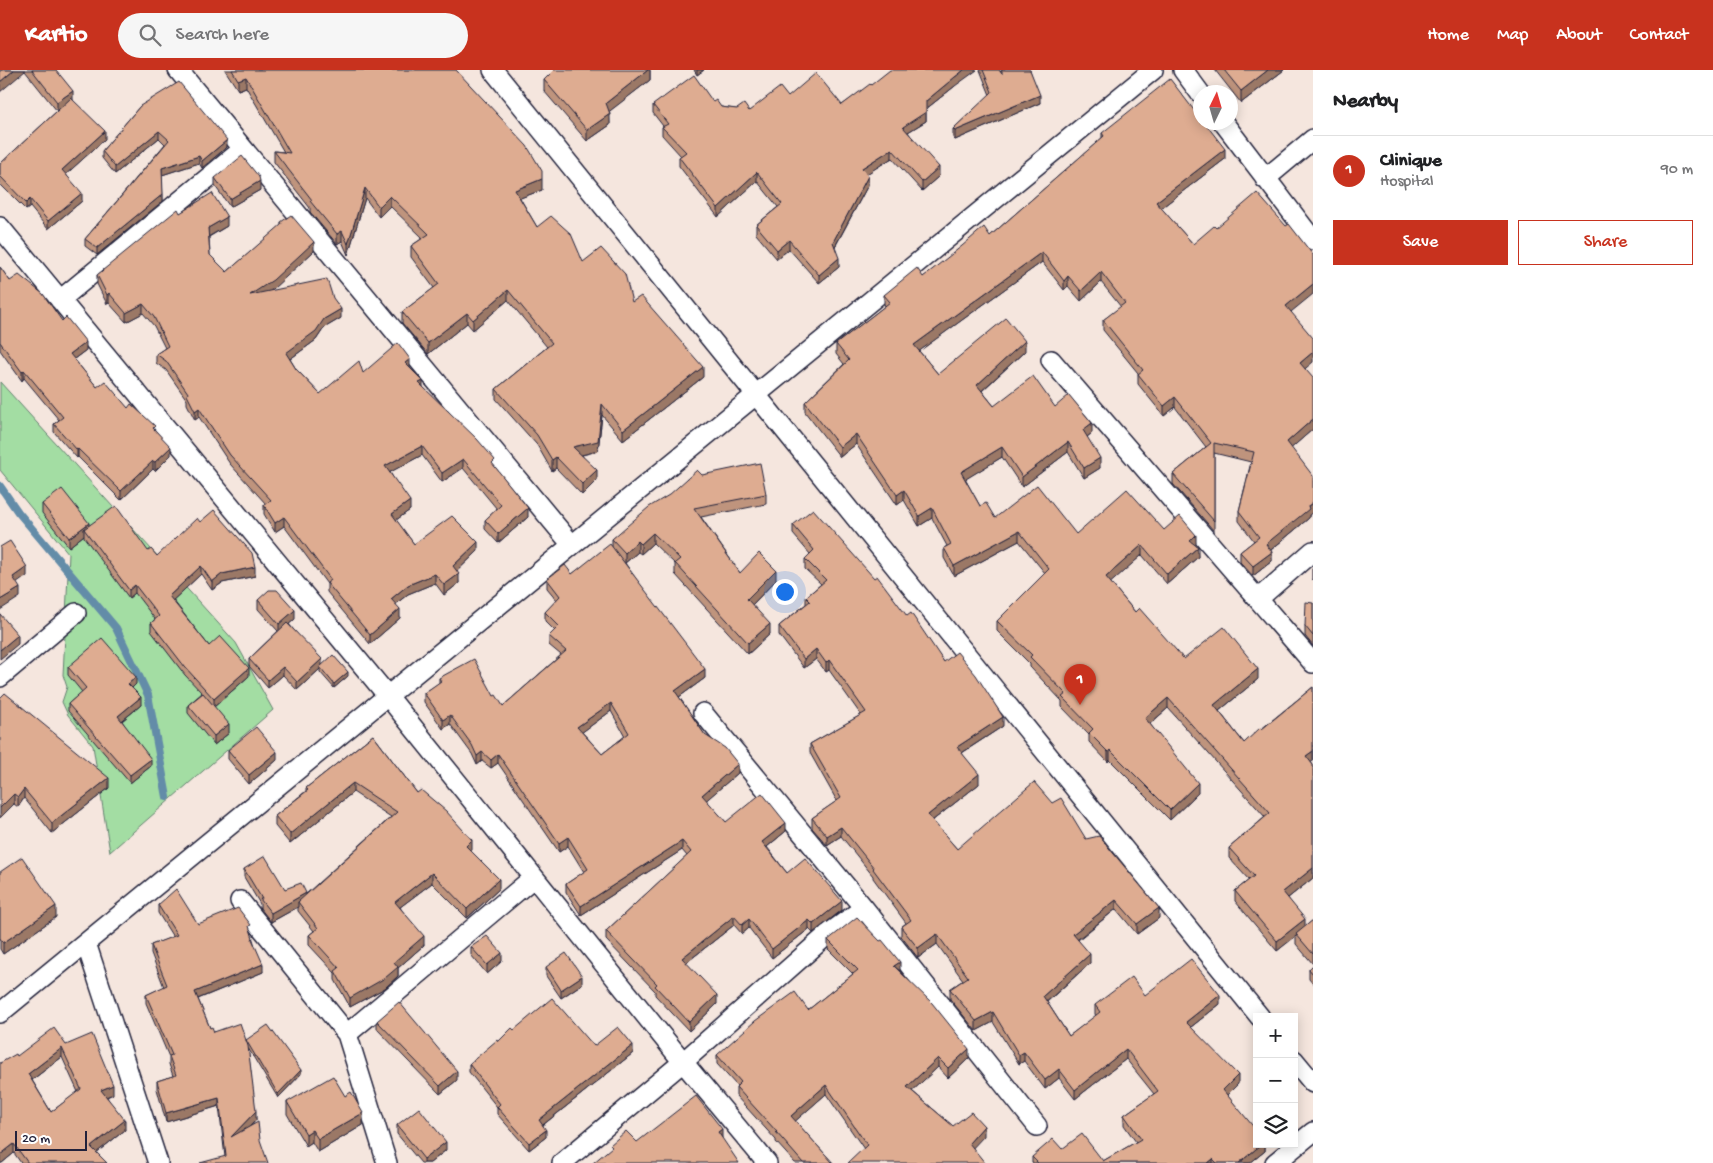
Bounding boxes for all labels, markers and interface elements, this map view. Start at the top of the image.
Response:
search box [118,13,468,58]
text: Kartio [25,21,88,50]
icon: search [136,21,164,49]
text: Search here [176,24,269,47]
text: Home [1427,25,1469,46]
text: Map [1497,25,1528,46]
text: About [1556,25,1602,46]
text: Contact [1630,25,1688,46]
north arrow [1193,85,1238,130]
text: Nearby [1333,90,1398,115]
text: Clinique [1380,150,1442,173]
text: 1 [1346,161,1352,180]
text: 90 m [1661,161,1693,180]
text: Hospital [1380,173,1434,192]
button: Save [1333,220,1508,265]
button: Share [1518,220,1693,265]
your location [772,579,798,605]
pin: 1 [1064,664,1096,705]
map controls [1253,1013,1298,1148]
button: + [1253,1013,1298,1058]
button: − [1253,1058,1298,1103]
button: layers [1253,1103,1298,1148]
scale bar [15,1128,88,1151]
text: 20 m [22,1131,50,1148]

